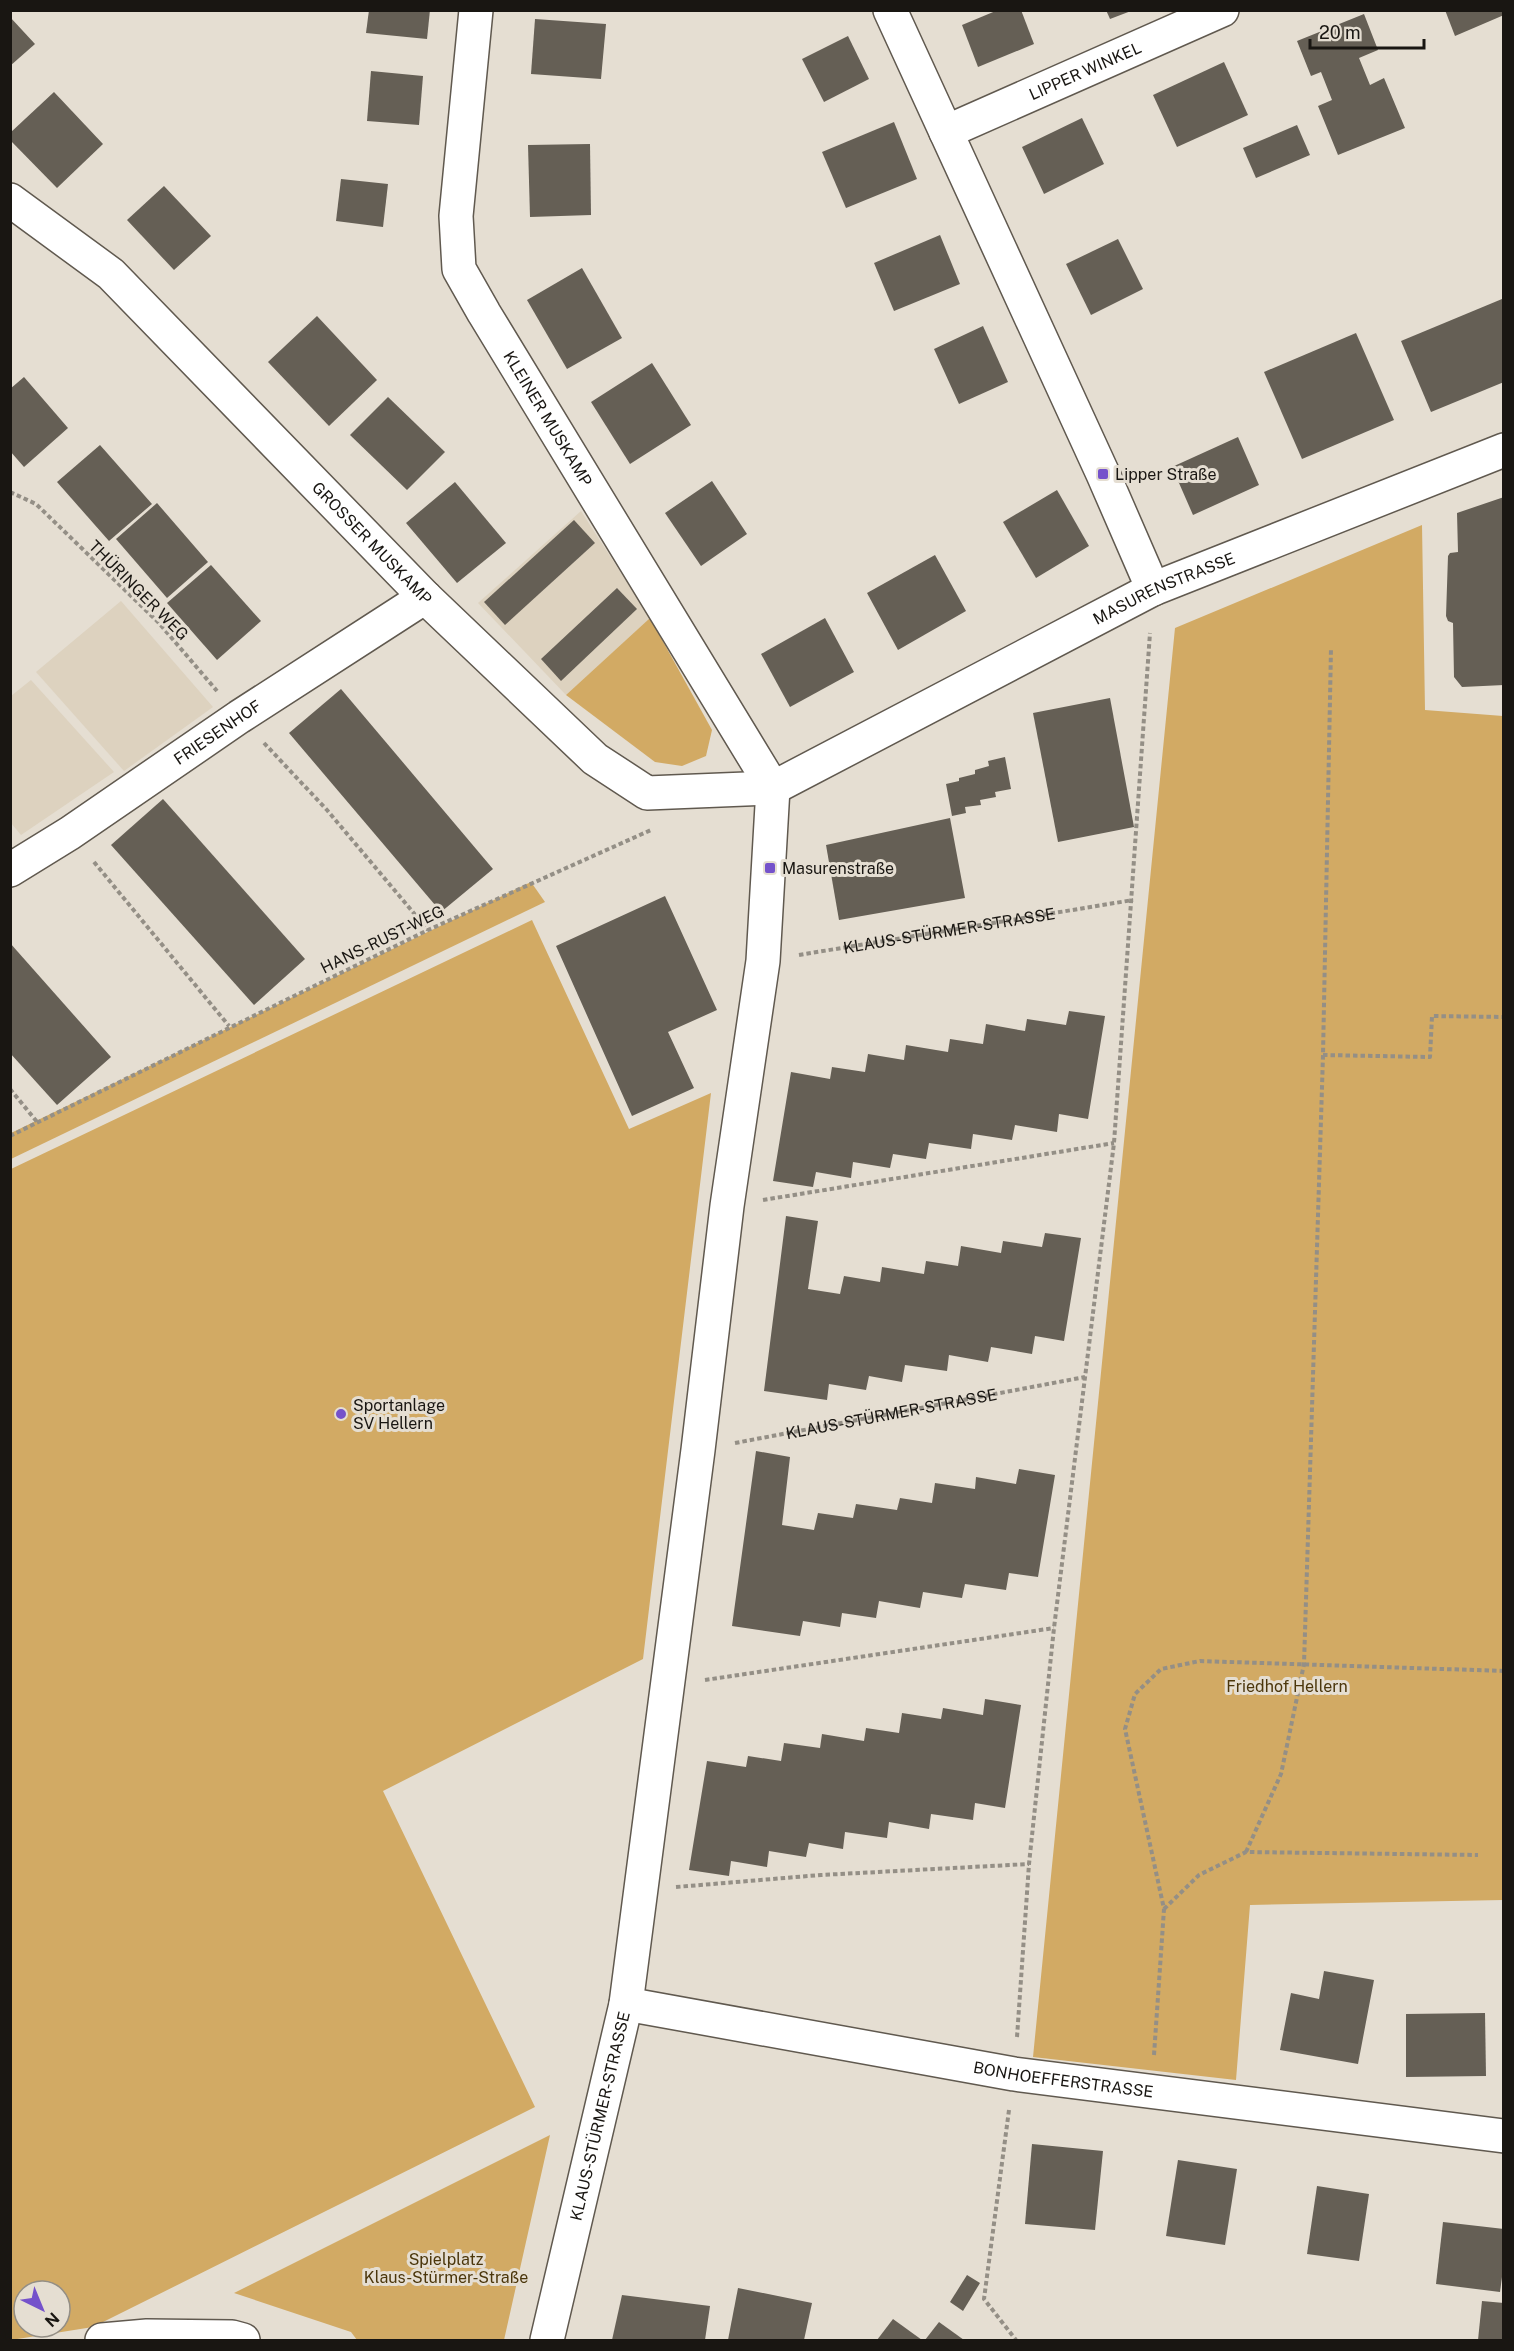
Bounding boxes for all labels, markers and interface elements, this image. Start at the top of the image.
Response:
scale bar [1310,12,1424,50]
text: 20 m [1319,22,1361,43]
street label: LIPPER WINKEL [1026,38,1144,104]
street label: KLEINER MUSKAMP [499,348,596,490]
place label: Lipper Straße [1115,465,1217,484]
marker: Lipper Straße [1096,467,1110,481]
street label: GROSSER MUSKAMP [308,478,436,608]
street label: THÜRINGER WEG [85,536,193,644]
street label: MASURENSTRASSE [1090,549,1238,629]
street label: FRIESENHOF [170,696,265,769]
place label: Masurenstraße [782,859,894,878]
marker: Masurenstraße [763,861,777,875]
street label: HANS-RUST-WEG [317,901,447,978]
street label: KLAUS-STÜRMER-STRASSE [842,904,1056,958]
street label: KLAUS-STÜRMER-STRASSE [784,1385,998,1443]
place label: Sportanlage SV Hellern [353,1396,445,1433]
marker: Sportanlage SV Hellern [334,1407,348,1421]
park label: Friedhof Hellern [1226,1677,1348,1696]
street label: KLAUS-STÜRMER-STRASSE [566,2010,634,2223]
street label: BONHOEFFERSTRASSE [972,2058,1155,2102]
park label: Spielplatz Klaus-Stürmer-Straße [364,2250,528,2287]
north arrow [12,2279,72,2339]
text: N [41,2308,63,2331]

